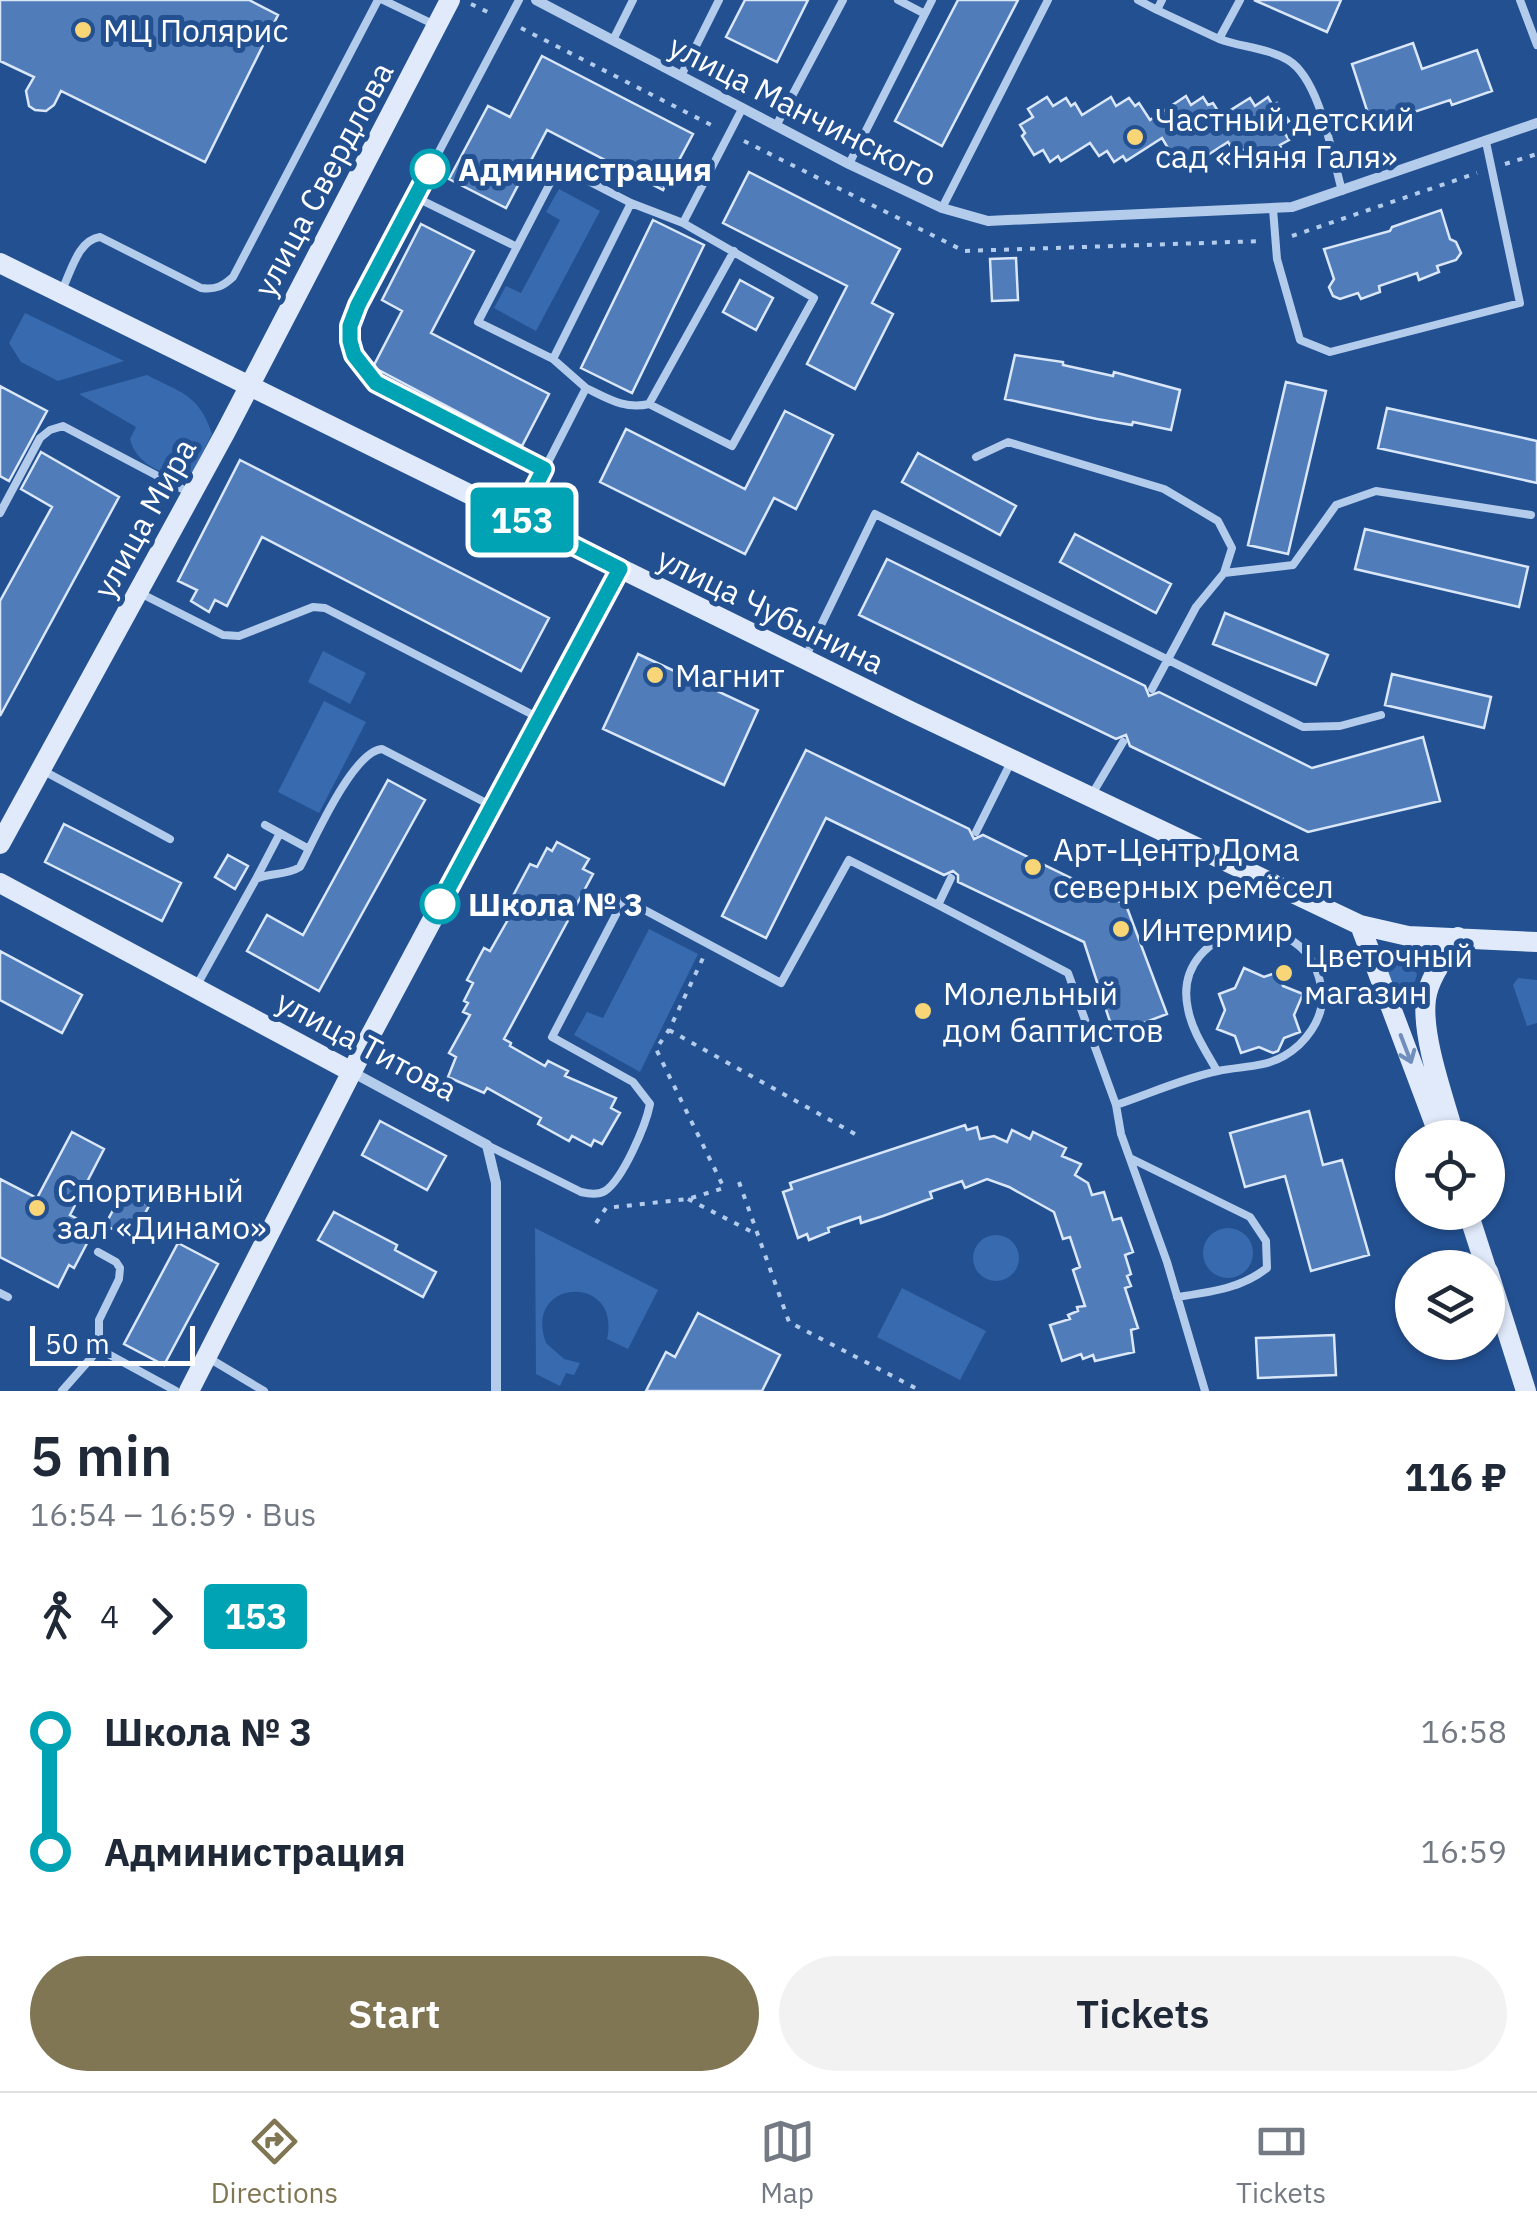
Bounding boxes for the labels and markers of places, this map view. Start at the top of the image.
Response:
place label: МЦ Полярис [103,9,289,51]
marker: МЦ Полярис [72,19,94,41]
place label: Частный детский сад «Няня Галя» [1155,98,1415,177]
marker: Частный детский сад «Няня Галя» [1124,126,1146,148]
place label: Администрация [458,148,712,190]
marker: Администрация [411,150,449,188]
place label: Магнит [675,654,785,696]
marker: Магнит [644,664,666,686]
place label: Арт-Центр Дома северных ремёсел [1053,828,1334,907]
marker: Арт-Центр Дома северных ремёсел [1022,856,1044,878]
place label: Школа № 3 [468,883,643,925]
marker: Школа № 3 [421,885,459,923]
place label: Интермир [1141,908,1293,950]
marker: Интермир [1110,918,1132,940]
place label: Цветочный магазин [1304,934,1473,1013]
marker: Цветочный магазин [1273,962,1295,984]
place label: Молельный дом баптистов [943,972,1164,1051]
marker: Молельный дом баптистов [912,1000,934,1022]
place label: Спортивный зал «Динамо» [57,1169,266,1248]
marker: Спортивный зал «Динамо» [26,1197,48,1219]

